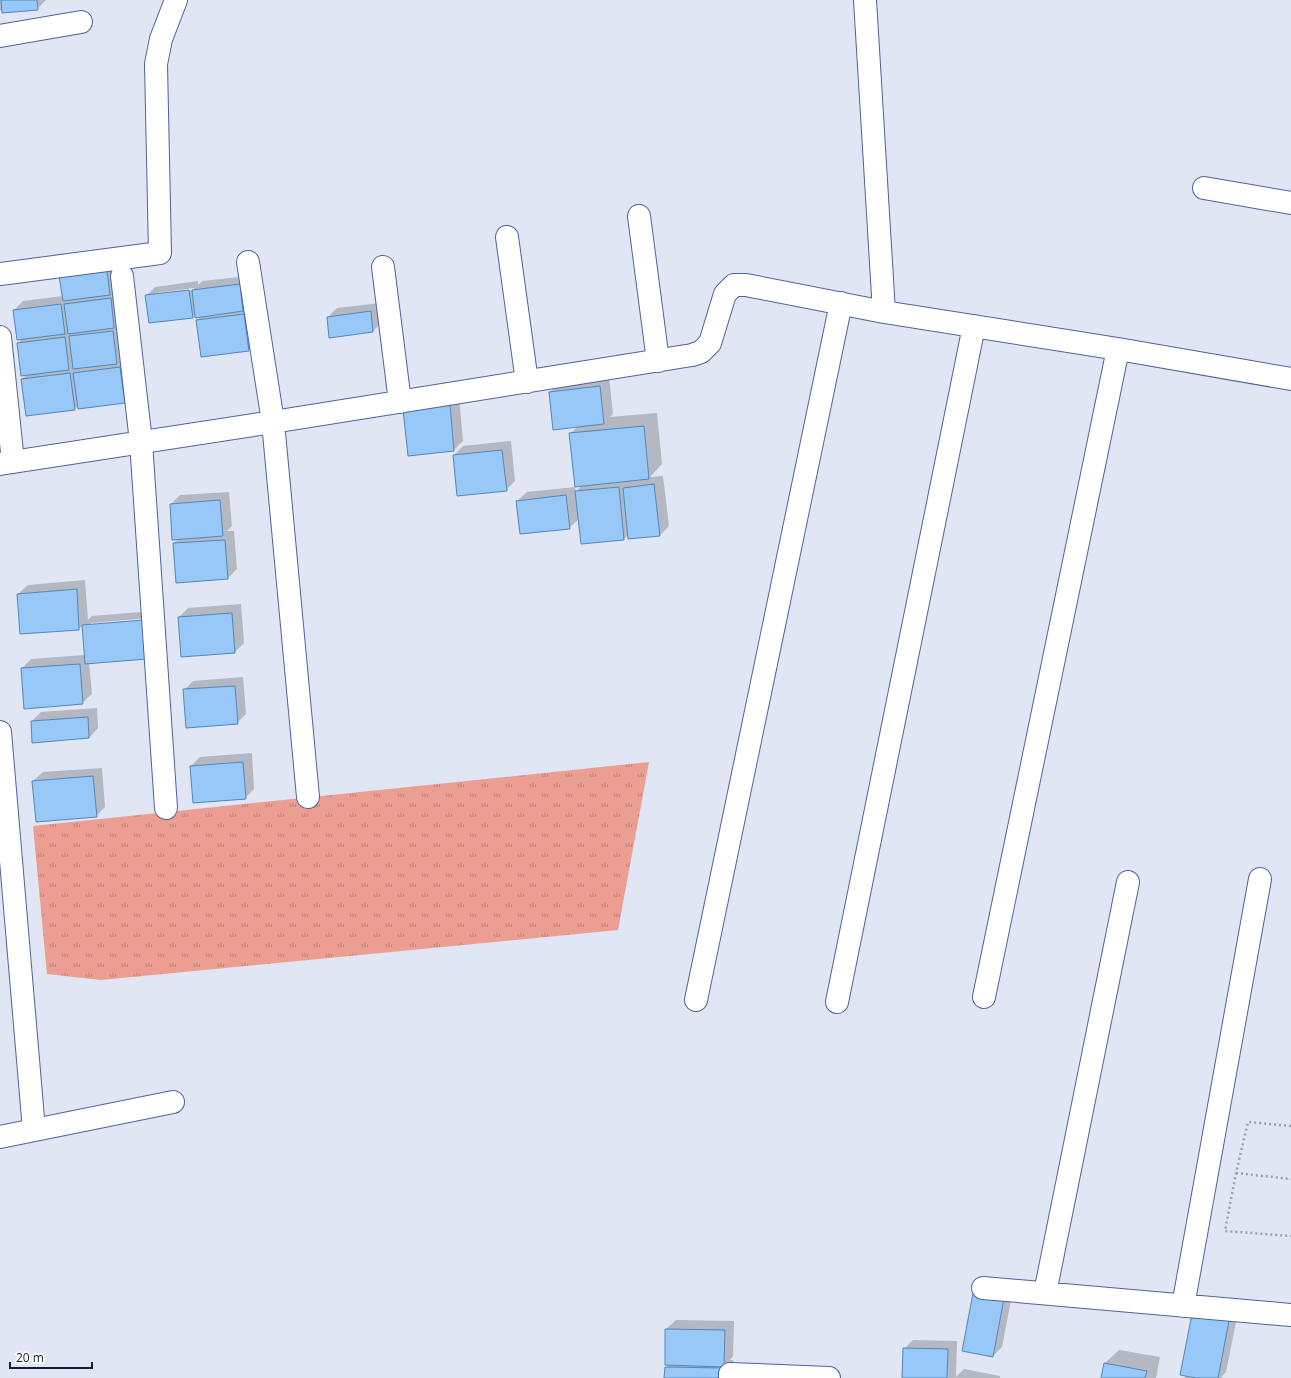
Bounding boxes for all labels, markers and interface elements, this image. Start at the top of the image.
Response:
scale bar [10,1344,92,1370]
text: 20 m [16,1349,44,1366]

